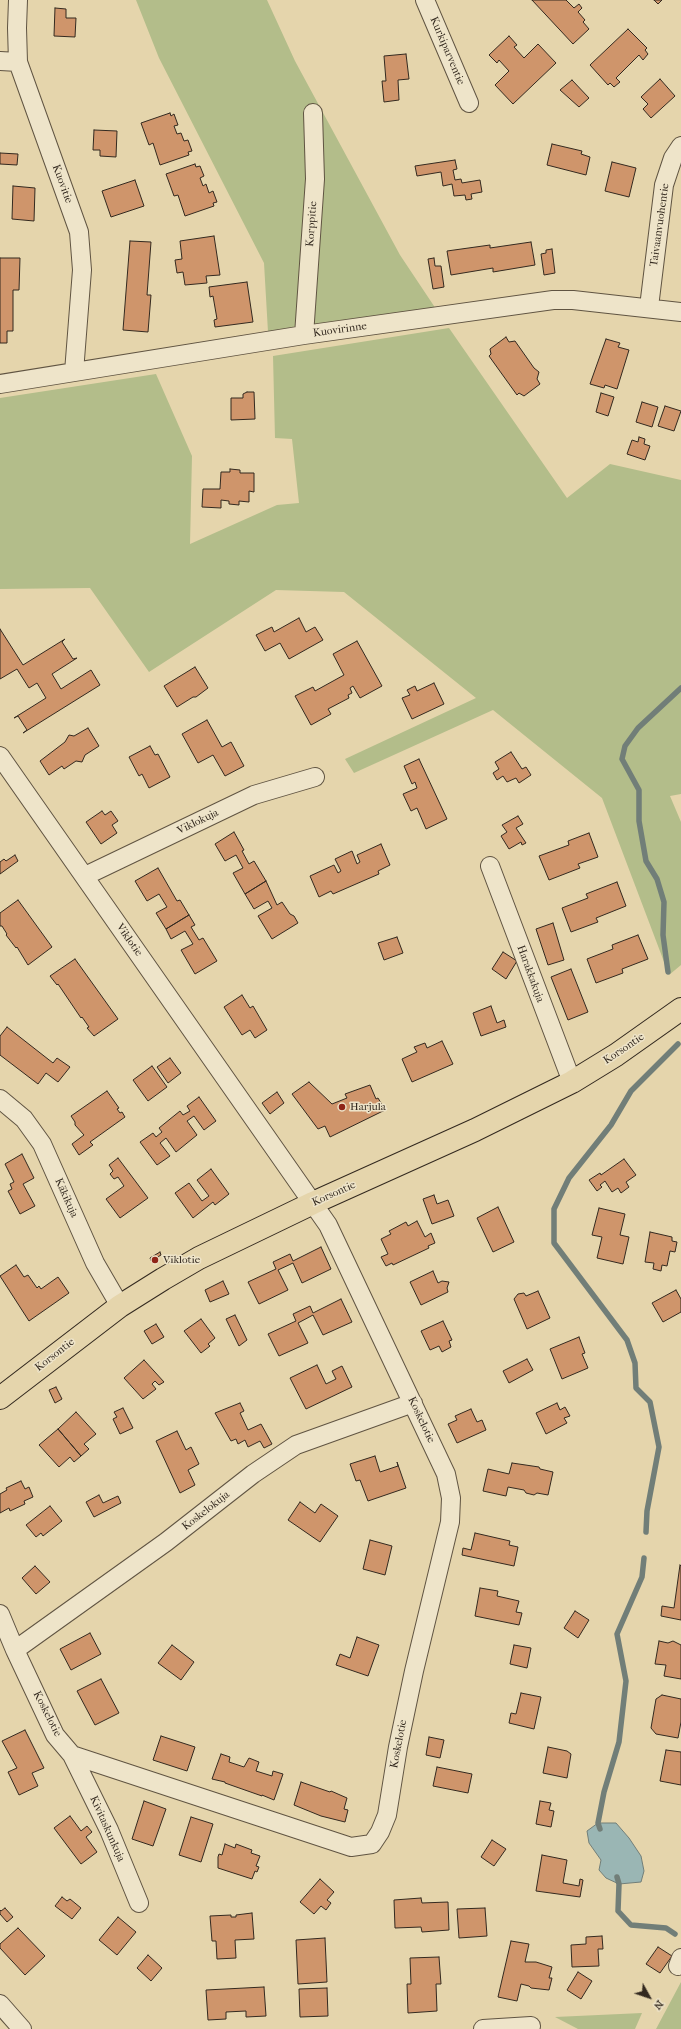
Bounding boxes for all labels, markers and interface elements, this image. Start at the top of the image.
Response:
street label: Kurkiparventie [427,15,467,87]
street label: Kuovitie [49,163,75,205]
street label: Taivaanvuohentie [648,182,672,268]
street label: Korppitie [304,201,320,247]
street label: Kuovirinne [312,320,368,340]
street label: Viklokuja [175,806,221,838]
street label: Viklotie [113,921,145,959]
street label: Harakkakuja [514,944,546,1004]
street label: Korsontie [601,1031,647,1067]
place label: Harjula [350,1100,386,1114]
marker: Harjula [337,1102,347,1112]
street label: Käkikuja [51,1176,81,1220]
street label: Korsontie [310,1179,358,1209]
place label: Viklotie [163,1253,200,1267]
marker: Viklotie [150,1255,160,1265]
street label: Korsontie [33,1336,77,1374]
street label: Koskelotie [405,1395,437,1445]
street label: Koskelokuja [180,1488,232,1534]
street label: Koskelotie [30,1689,64,1739]
street label: Koskelotie [388,1719,410,1769]
street label: Kivitaskunkuja [87,1794,127,1864]
north arrow [629,1977,669,2017]
text: N [651,1998,666,2012]

